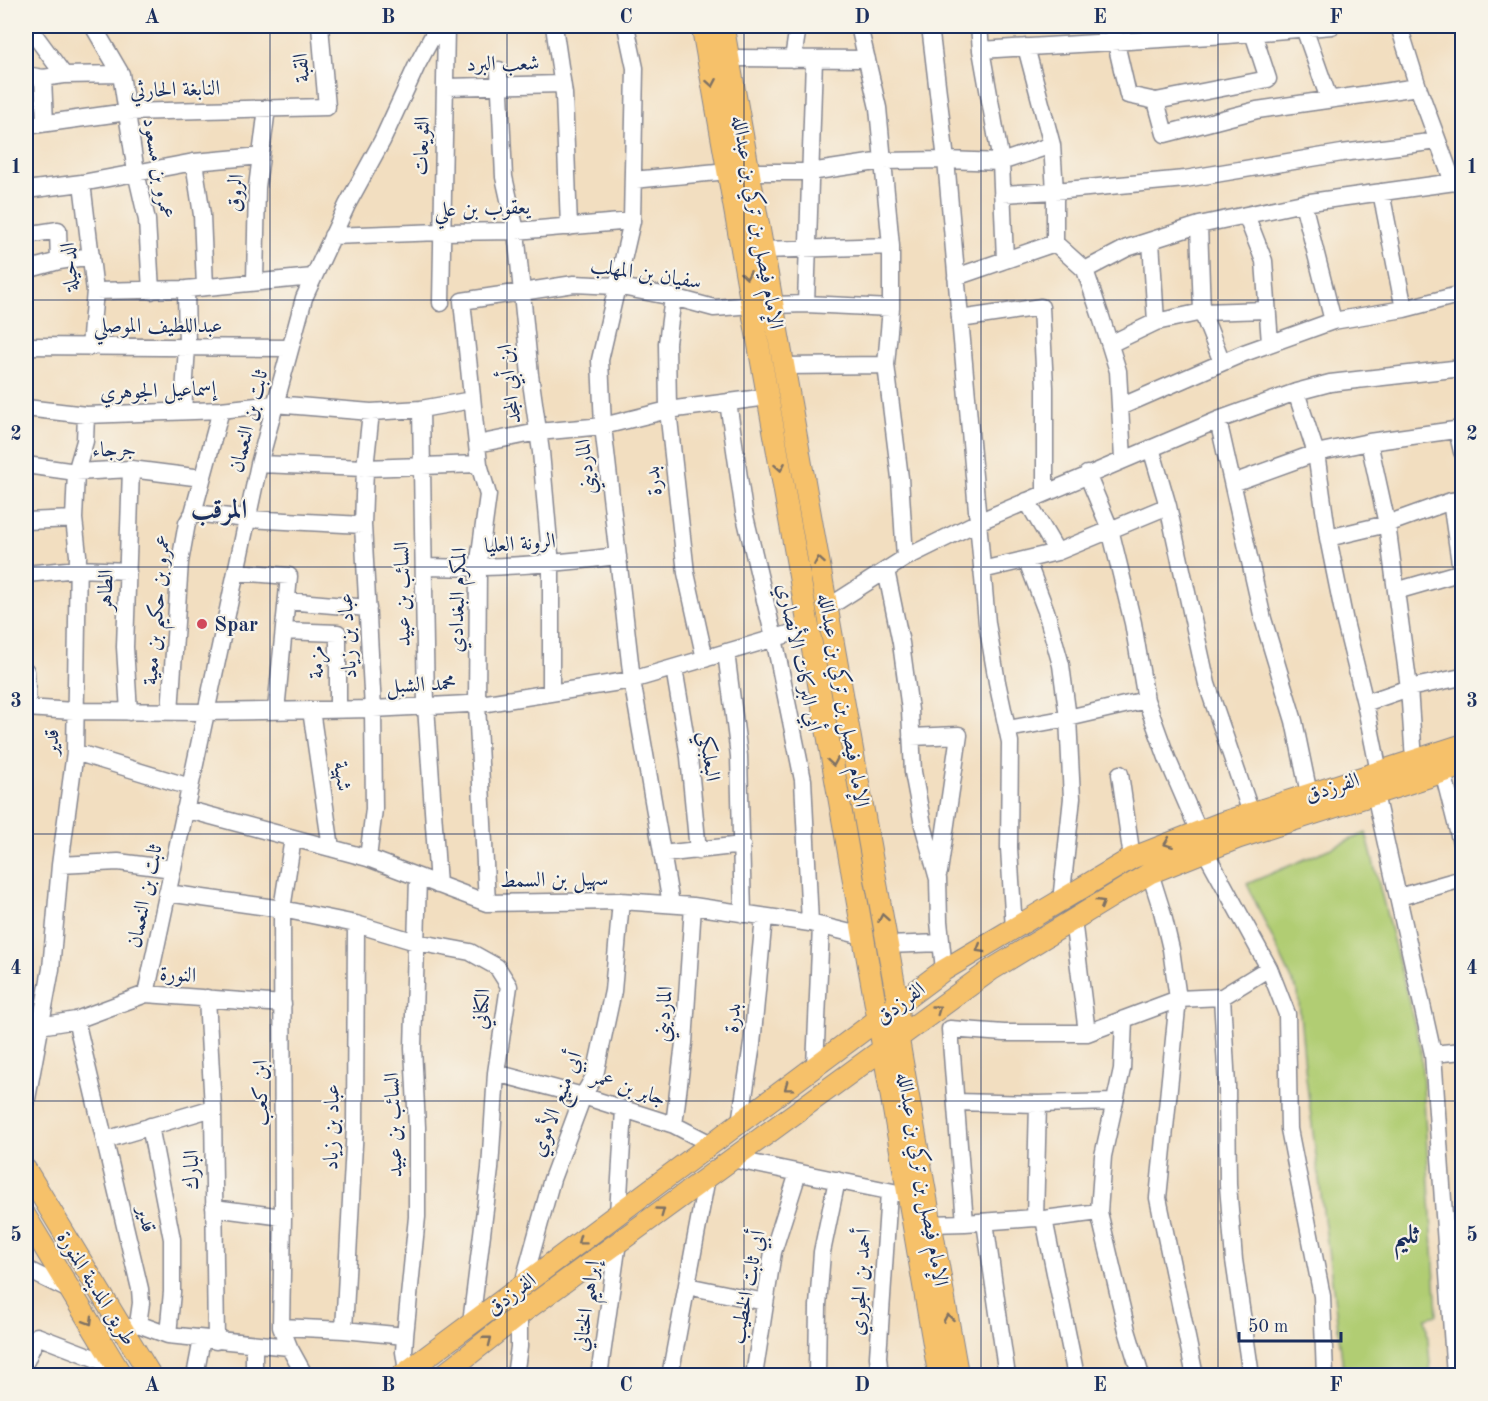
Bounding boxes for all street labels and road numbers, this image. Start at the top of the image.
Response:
street label: القبة [291,52,315,83]
street label: شعب البرد [466,53,540,78]
street label: النابغة الحارثي [130,77,221,108]
street label: الإمام فيصل بن تركي بن عبدالله [721,113,790,332]
street label: عمرو بن مسعود [137,116,177,221]
street label: الثويعات [411,116,435,176]
street label: الروق [224,173,248,213]
street label: يعقوب بن علي [434,197,532,230]
street label: الدحيلة [58,242,83,293]
street label: سفيان بن المهلب [588,255,703,296]
street label: عبداللطيف الموصلي [93,316,223,345]
street label: ابن أبي المجد [489,342,531,426]
street label: ثابت بن النعمان [227,367,273,475]
street label: إسماعيل الجوهري [100,379,218,408]
street label: المارديني [573,437,607,496]
street label: جرجاء [92,440,136,462]
street label: بدرة [642,465,667,497]
street label: الرونة العليا [484,531,556,557]
street label: عمرو بن حكيم بن معية [138,534,184,687]
street label: السائب بن عبيد [392,541,416,647]
street label: المكرم البغدادي [445,547,477,653]
street label: الطاهر [95,569,119,613]
street label: أبي البركات الأنصاري [768,580,830,734]
street label: الإمام فيصل بن تركي بن عبدالله [807,591,876,810]
street label: عباد بن زياد [336,592,362,679]
street label: مزمة [307,645,331,679]
street label: محمد الشبل [386,673,457,701]
street label: قدير [41,729,63,757]
street label: البعلبكي [688,730,723,784]
street label: شهية [327,760,354,793]
street label: الفرزدق [1303,770,1362,808]
street label: ثابت بن النعمان [124,842,167,950]
street label: سهيل بن السمط [500,868,609,895]
street label: النورة [159,964,197,988]
street label: الفرزدق [872,979,930,1030]
street label: المارديني [652,985,684,1043]
street label: الكناني [470,988,500,1031]
street label: بدرة [722,1002,746,1034]
street label: أبي منيع الأموي [522,1047,594,1162]
street label: ابن كعب [251,1060,274,1126]
street label: جابر بن عمر [586,1066,668,1111]
street label: الإمام فيصل بن تركي بن عبدالله [886,1070,955,1289]
street label: السائب بن عبيد [382,1072,408,1178]
street label: عباد بن زياد [321,1084,345,1170]
street label: البارك [181,1150,204,1190]
street label: قدير [132,1202,159,1234]
street label: أبي ثابت الخطيب [721,1227,775,1347]
street label: أحمد بن الجوري [841,1227,880,1337]
street label: طريق المدينة المنورة [51,1228,139,1350]
street label: إبراهيم الختاني [571,1258,613,1354]
street label: الفرزدق [483,1270,541,1321]

